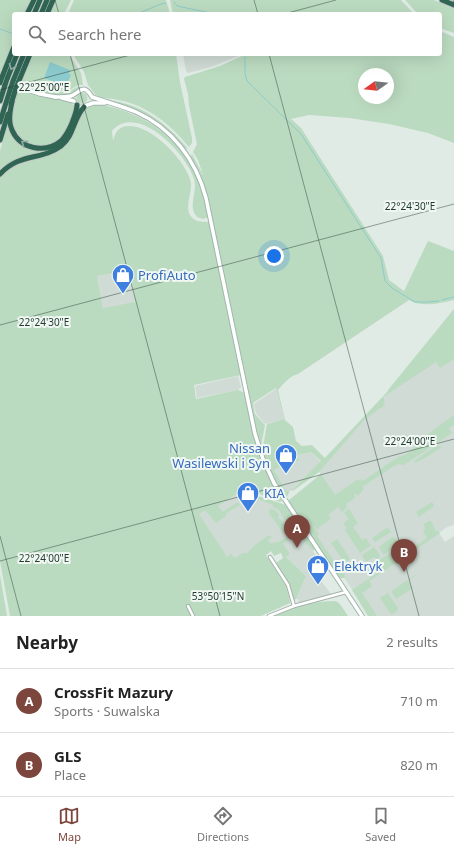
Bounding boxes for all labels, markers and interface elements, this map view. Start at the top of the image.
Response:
search box [12,12,442,56]
icon: search [26,23,48,45]
text: Search here [58,24,141,44]
one-way arrow [9,63,17,70]
north arrow [358,68,394,104]
text: 22°25'00"E [19,80,69,94]
one-way arrow [21,141,28,148]
text: 22°24'30"E [385,199,435,213]
your location [264,246,284,266]
shop icon: ProfiAuto [110,262,136,295]
place label: ProfiAuto [138,266,196,284]
text: 22°24'30"E [19,315,69,329]
text: 22°24'00"E [385,434,435,448]
place label: Nissan Wasilewski i Syn [172,439,270,472]
shop icon: Nissan Wasilewski i Syn [273,442,299,475]
shop icon: KIA [235,480,261,513]
place label: KIA [264,484,285,502]
pin: A [284,515,310,548]
pin: B [391,539,417,572]
text: 22°24'00"E [19,551,69,565]
shop icon: Elektryk [305,553,331,586]
place label: Elektryk [334,557,383,575]
text: 53°50'15"N [192,589,244,603]
text: Nearby [16,631,78,654]
text: 2 results [386,633,438,651]
text: CrossFit Mazury [54,682,173,702]
text: A [25,692,34,710]
text: 710 m [400,692,438,710]
text: Sports · Suwalska [54,702,160,720]
text: GLS [54,746,82,766]
text: B [25,756,33,774]
text: 820 m [400,756,438,774]
text: Place [54,766,86,784]
tab: Map [58,805,81,844]
tab: Directions [197,805,249,844]
tab: Saved [365,805,396,844]

